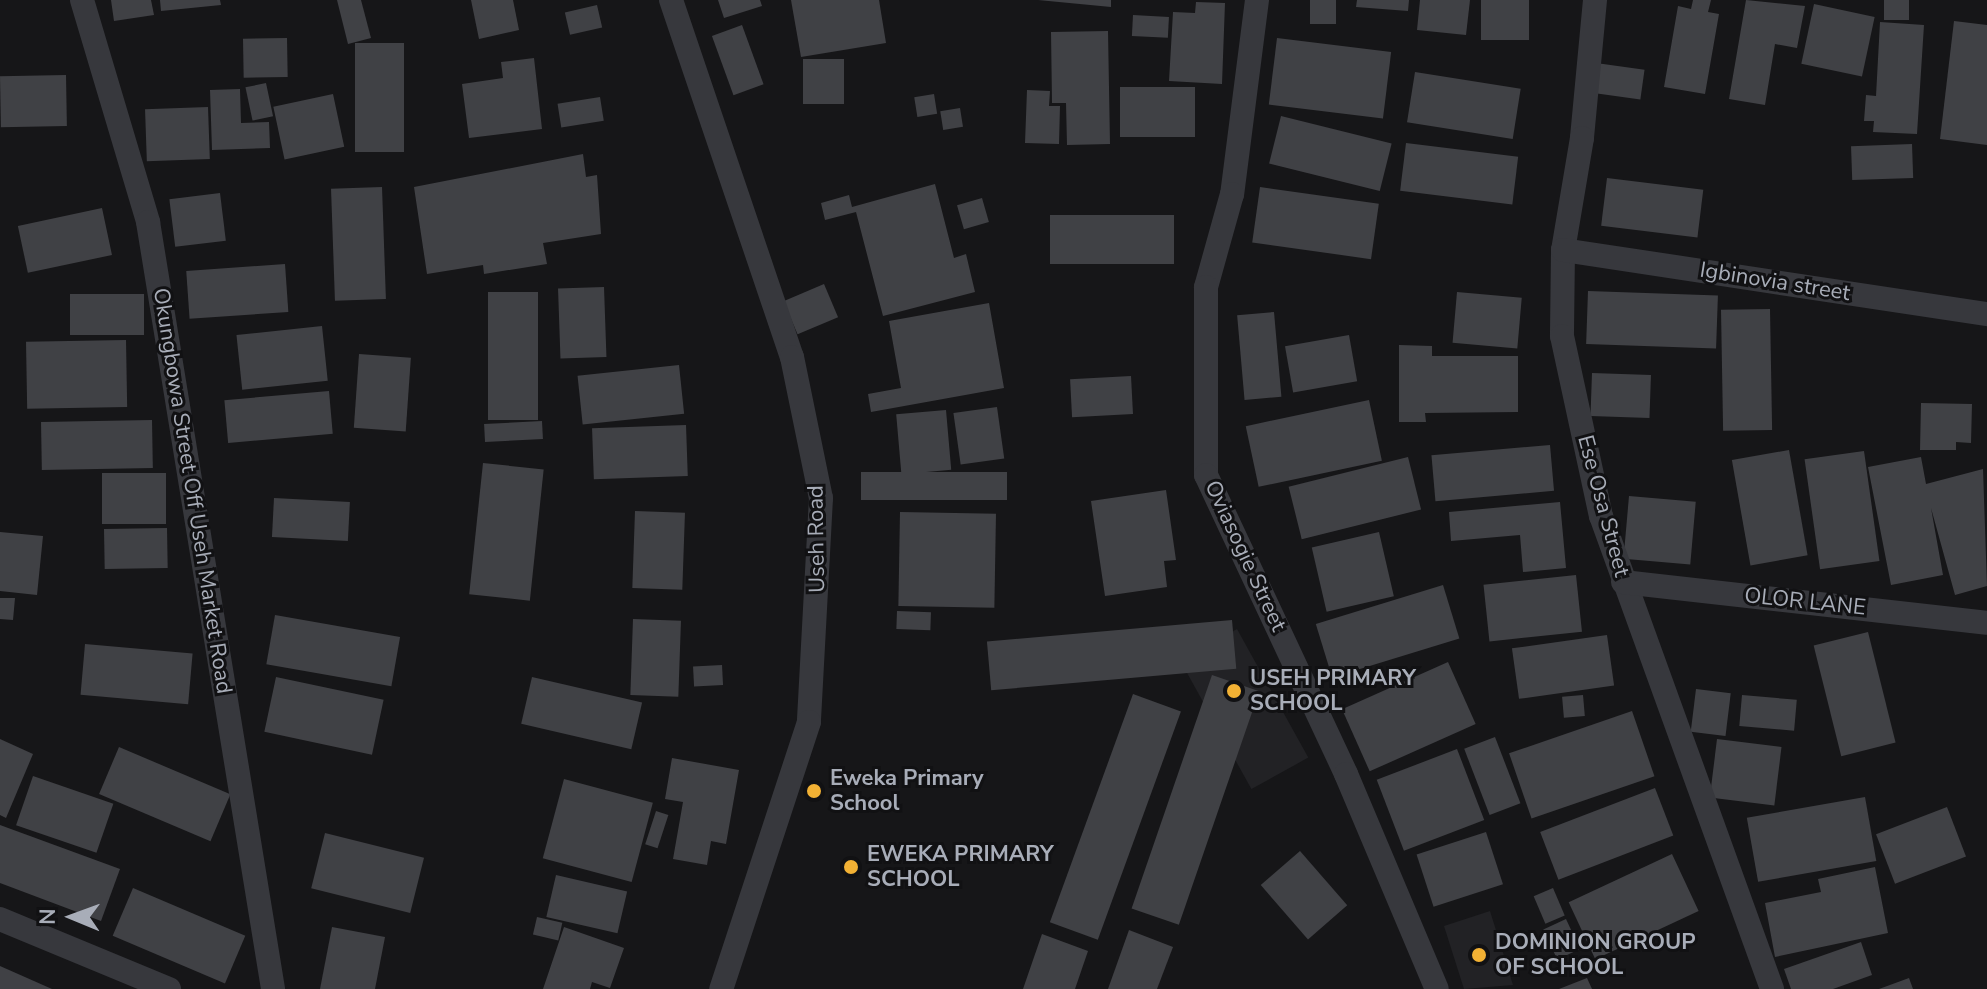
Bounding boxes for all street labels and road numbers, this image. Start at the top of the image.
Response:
street label: Igbinovia street [1698,257,1852,307]
street label: Okungbowa Street Off Useh Market Road [147,286,237,696]
street label: Ese Osa Street [1571,432,1635,580]
street label: Oviasogie Street [1199,476,1291,636]
street label: Useh Road [803,485,831,593]
street label: OLOR LANE [1743,583,1867,621]

